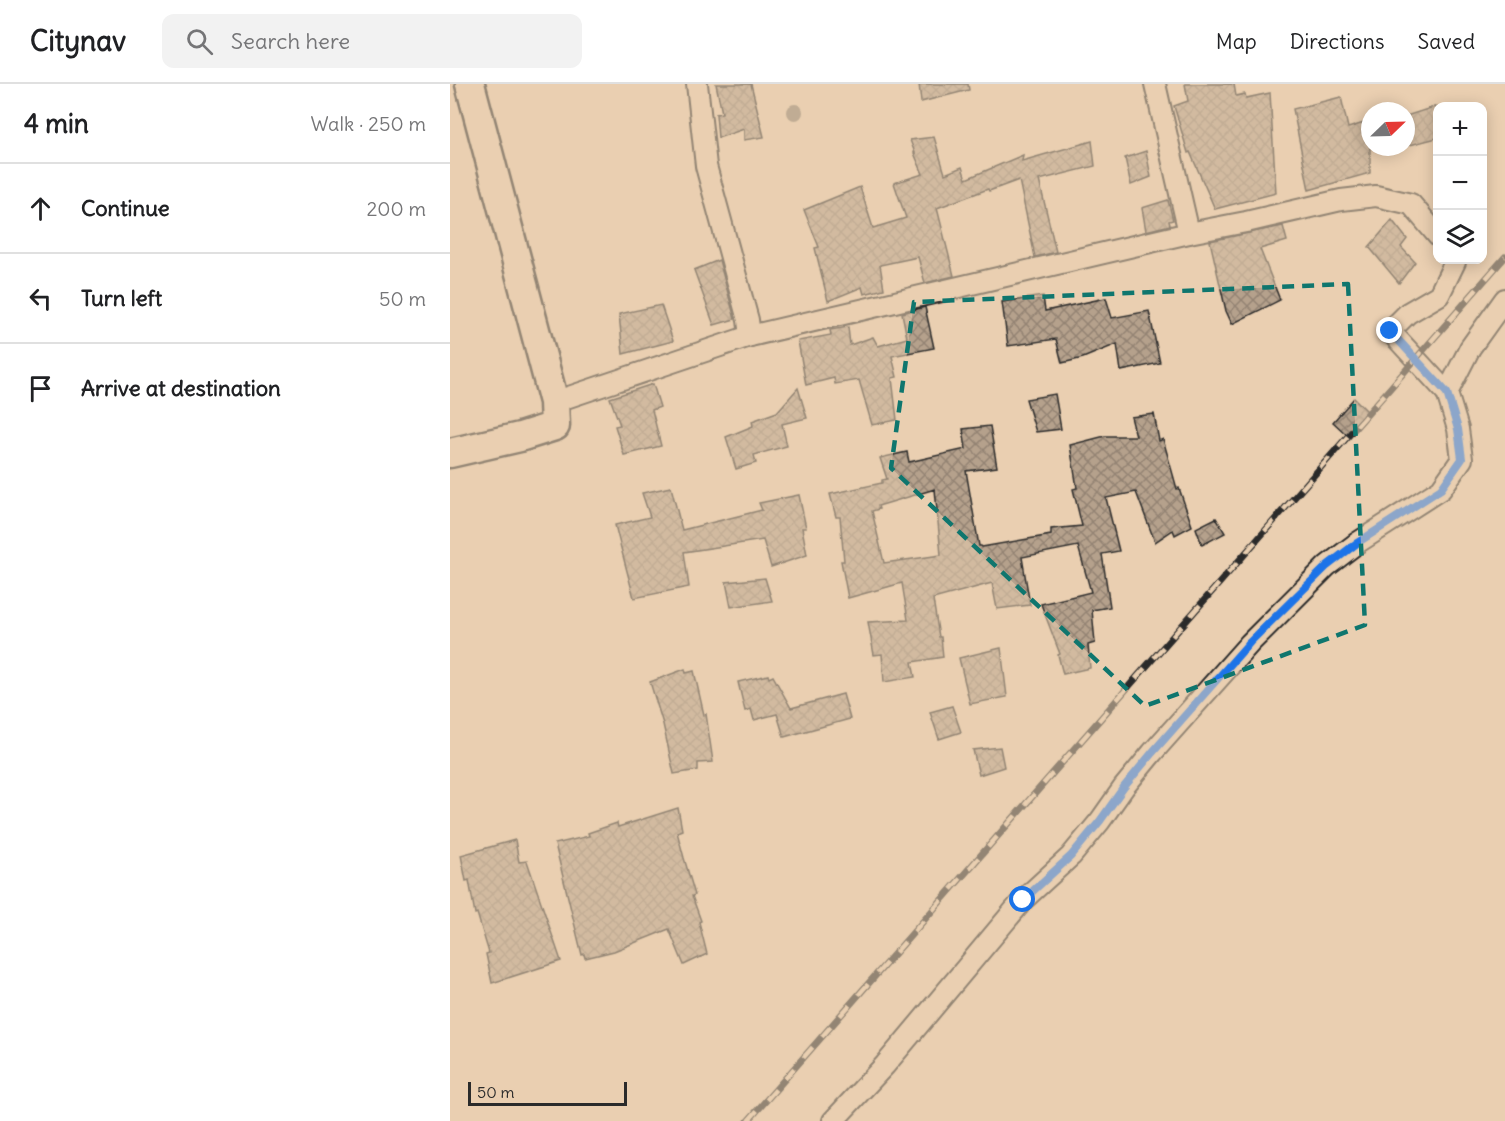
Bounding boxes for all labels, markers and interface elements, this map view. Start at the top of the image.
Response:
search box [162,14,582,68]
text: Citynav [30,23,126,59]
icon: search [183,25,216,58]
text: Search here [231,27,350,55]
text: Map [1216,28,1257,55]
text: Directions [1290,28,1384,55]
text: Saved [1417,28,1475,55]
north arrow [1361,102,1415,156]
map controls [1433,102,1487,264]
button: + [1433,102,1487,156]
text: 4 min [24,107,89,140]
text: Walk · 250 m [311,111,426,136]
button: − [1433,156,1487,210]
icon: ahead [24,192,57,225]
text: Continue [81,194,170,222]
text: 200 m [366,196,426,221]
button: layers [1433,210,1487,264]
icon: left [24,282,57,315]
text: Turn left [81,284,162,312]
text: 50 m [379,286,426,311]
route end [1376,317,1402,343]
icon: arrive [24,372,57,405]
text: Arrive at destination [81,374,281,402]
route start [1009,886,1035,912]
scale bar [468,1079,627,1106]
text: 50 m [477,1082,515,1102]

